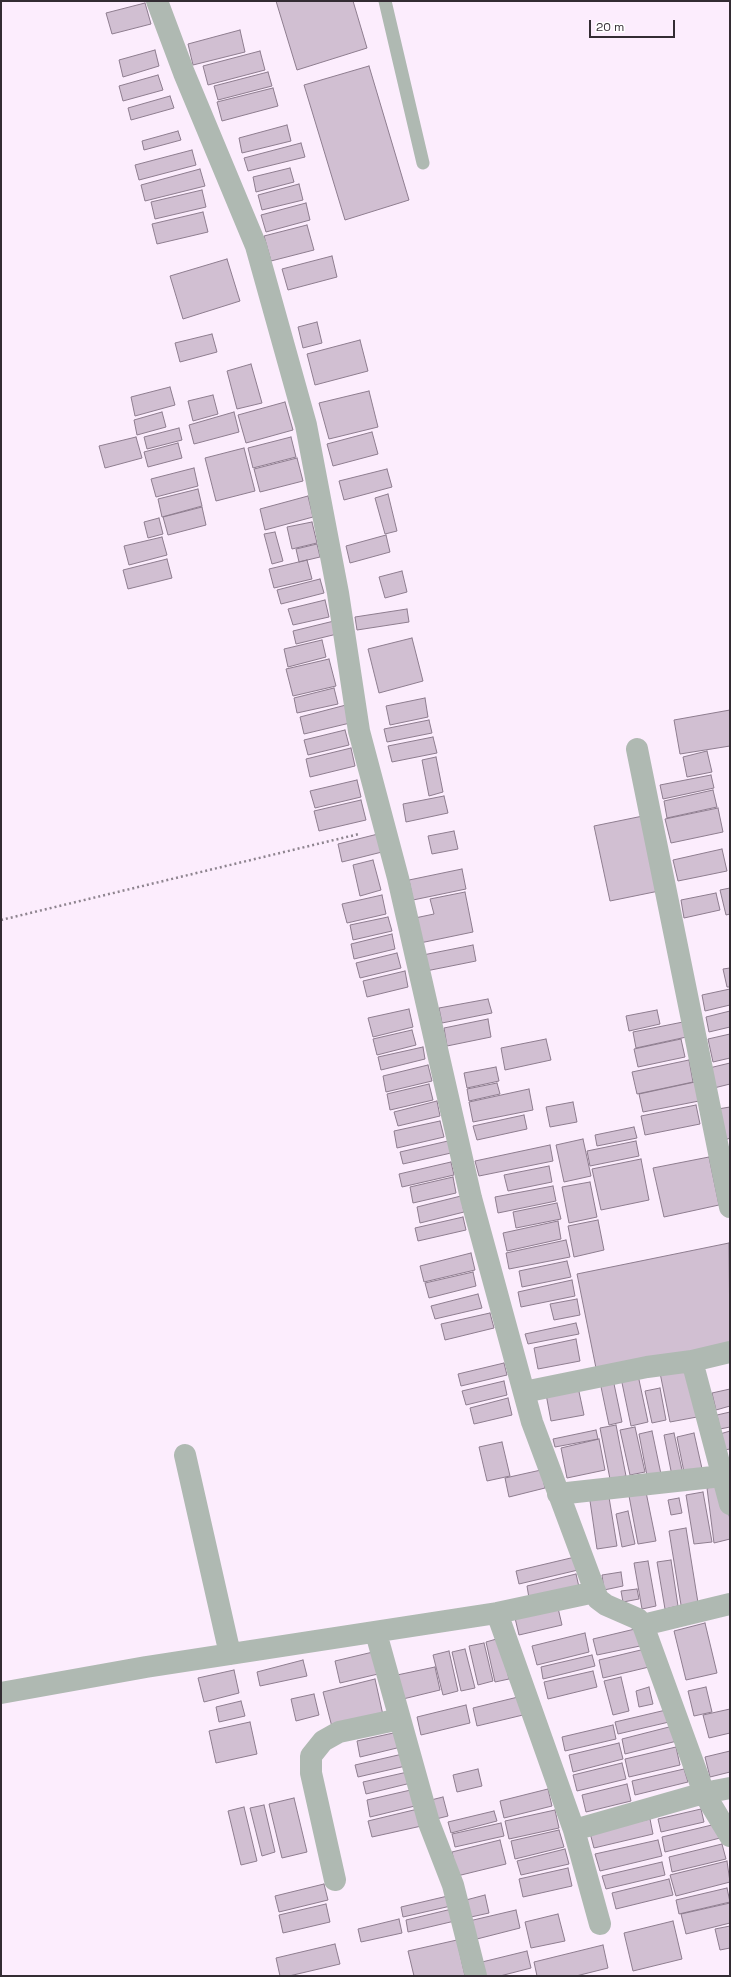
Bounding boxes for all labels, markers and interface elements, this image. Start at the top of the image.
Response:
scale bar [591,12,677,38]
text: 20 m [596,19,624,35]

